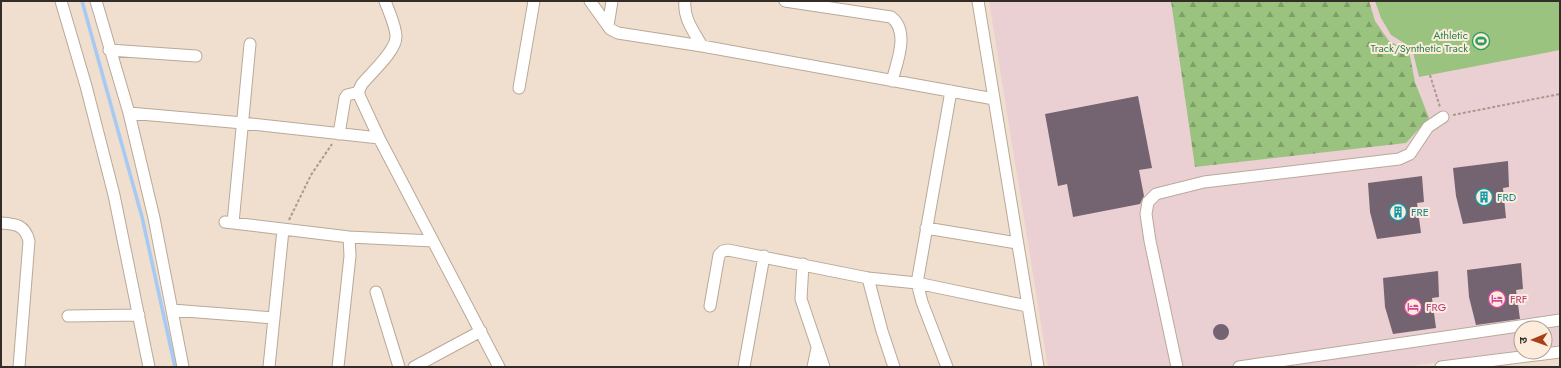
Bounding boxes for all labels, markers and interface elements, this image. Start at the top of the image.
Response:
place label: Athletic Track/Synthetic Track [1370,27,1468,56]
sports icon: Athletic Track/Synthetic Track [1471,31,1491,51]
building icon: FRD [1474,187,1494,207]
place label: FRD [1497,189,1517,205]
building icon: FRE [1388,202,1408,222]
place label: FRE [1411,204,1429,220]
hotel icon: FRF [1487,289,1507,309]
place label: FRF [1510,291,1527,307]
hotel icon: FRG [1403,297,1423,317]
place label: FRG [1426,299,1447,315]
north arrow [1513,320,1553,360]
text: उ [1515,336,1531,344]

